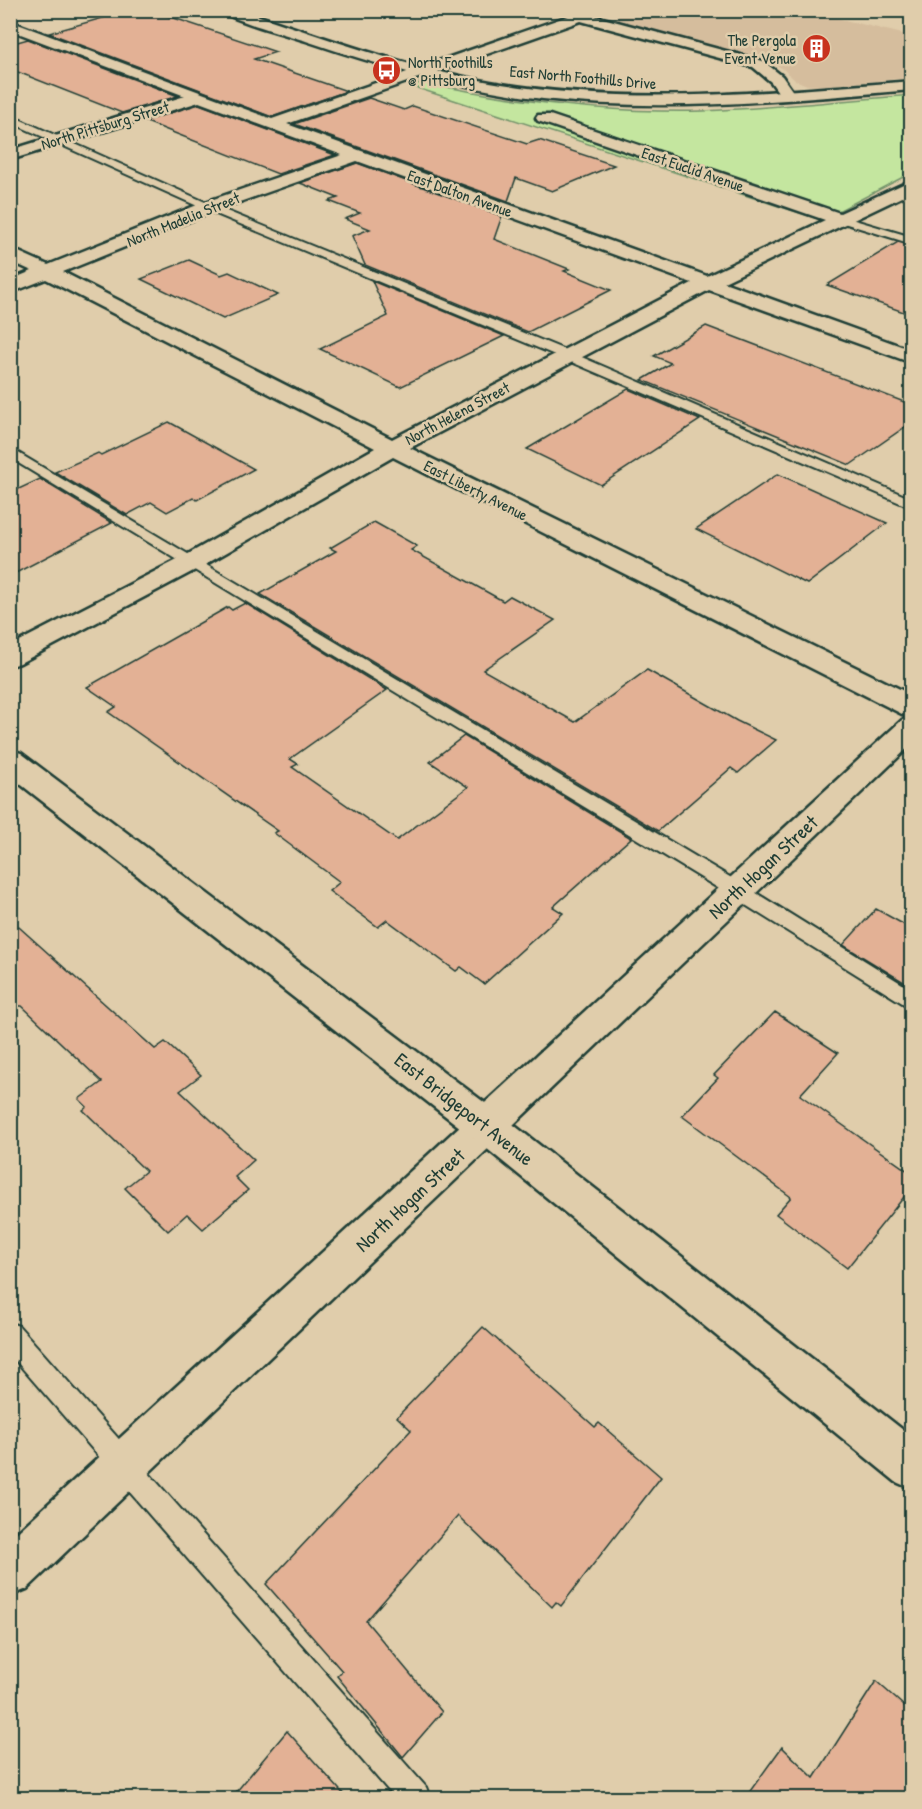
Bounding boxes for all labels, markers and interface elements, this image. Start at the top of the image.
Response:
place label: The Pergola Event Venue [724,29,797,69]
building icon: The Pergola Event Venue [801,33,833,65]
place label: North Foothills @ Pittsburg [408,51,493,91]
bus stop icon: North Foothills @ Pittsburg [371,55,403,87]
street label: East North Foothills Drive [509,60,658,94]
street label: North Pittsburg Street [38,95,172,155]
street label: East Euclid Avenue [639,141,748,197]
street label: East Dalton Avenue [404,164,516,222]
street label: North Madelia Street [123,186,243,252]
street label: North Helena Street [401,376,514,450]
street label: East Liberty Avenue [420,454,532,526]
street label: North Hogan Street [702,808,824,924]
street label: East Bridgeport Avenue [389,1046,539,1171]
street label: North Hogan Street [349,1141,471,1257]

